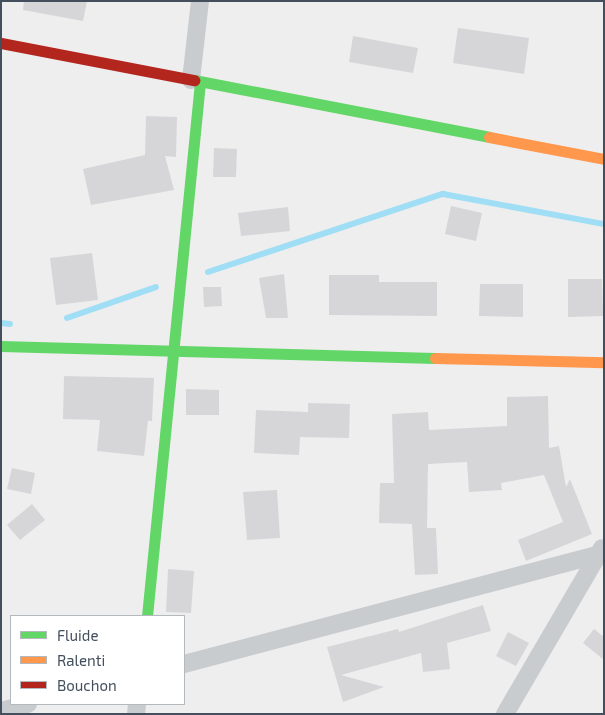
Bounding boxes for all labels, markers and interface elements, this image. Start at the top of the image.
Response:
legend [10,615,185,705]
text: Fluide [57,626,98,644]
text: Ralenti [57,651,105,669]
text: Bouchon [57,676,117,694]

